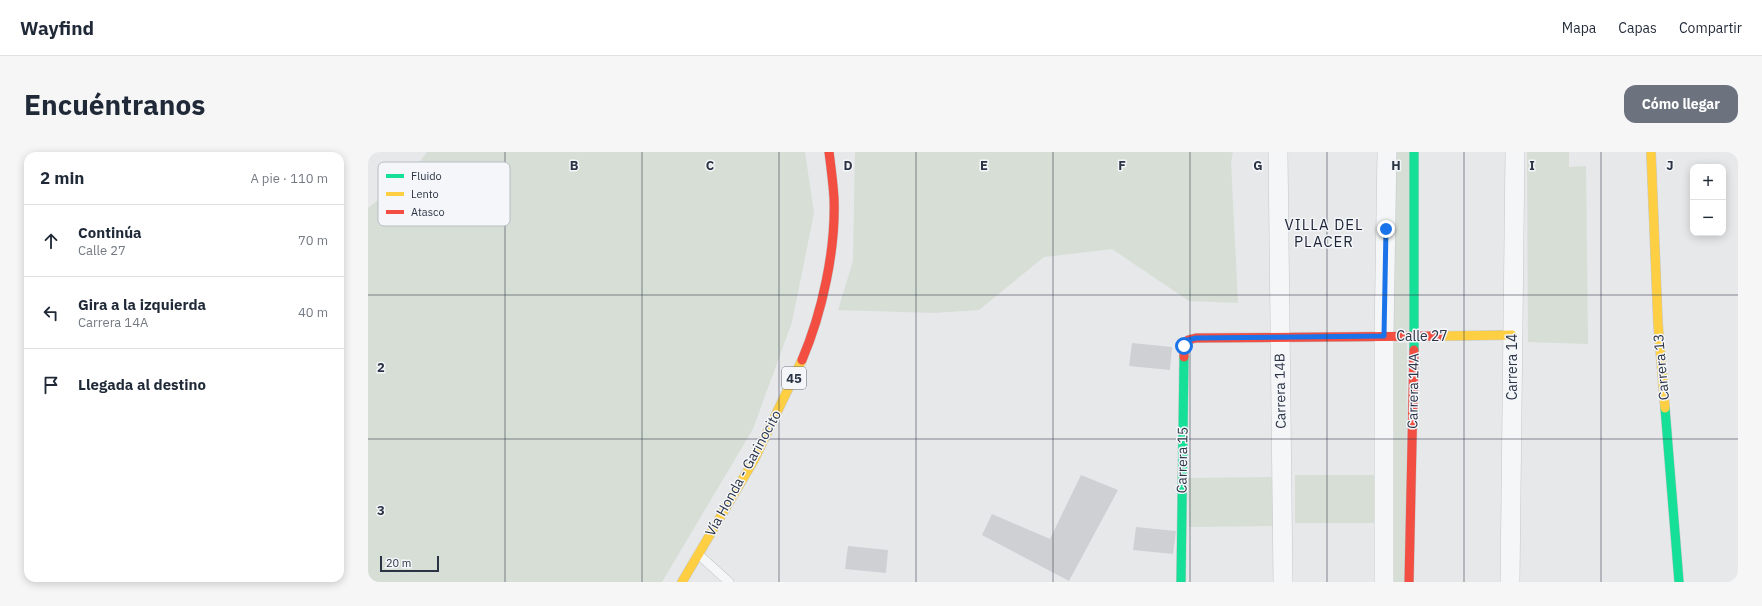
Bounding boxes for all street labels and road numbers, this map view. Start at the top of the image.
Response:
street label: Calle 27 [1396,327,1448,345]
street label: Carrera 13 [1649,333,1673,401]
street label: Carrera 14 [1503,334,1521,400]
street label: Carrera 14B [1270,353,1290,429]
street label: Carrera 14A [1403,353,1423,429]
road number: 45 [782,367,806,389]
street label: Vía Honda - Garinocito [701,407,785,539]
street label: Carrera 15 [1172,426,1192,494]

